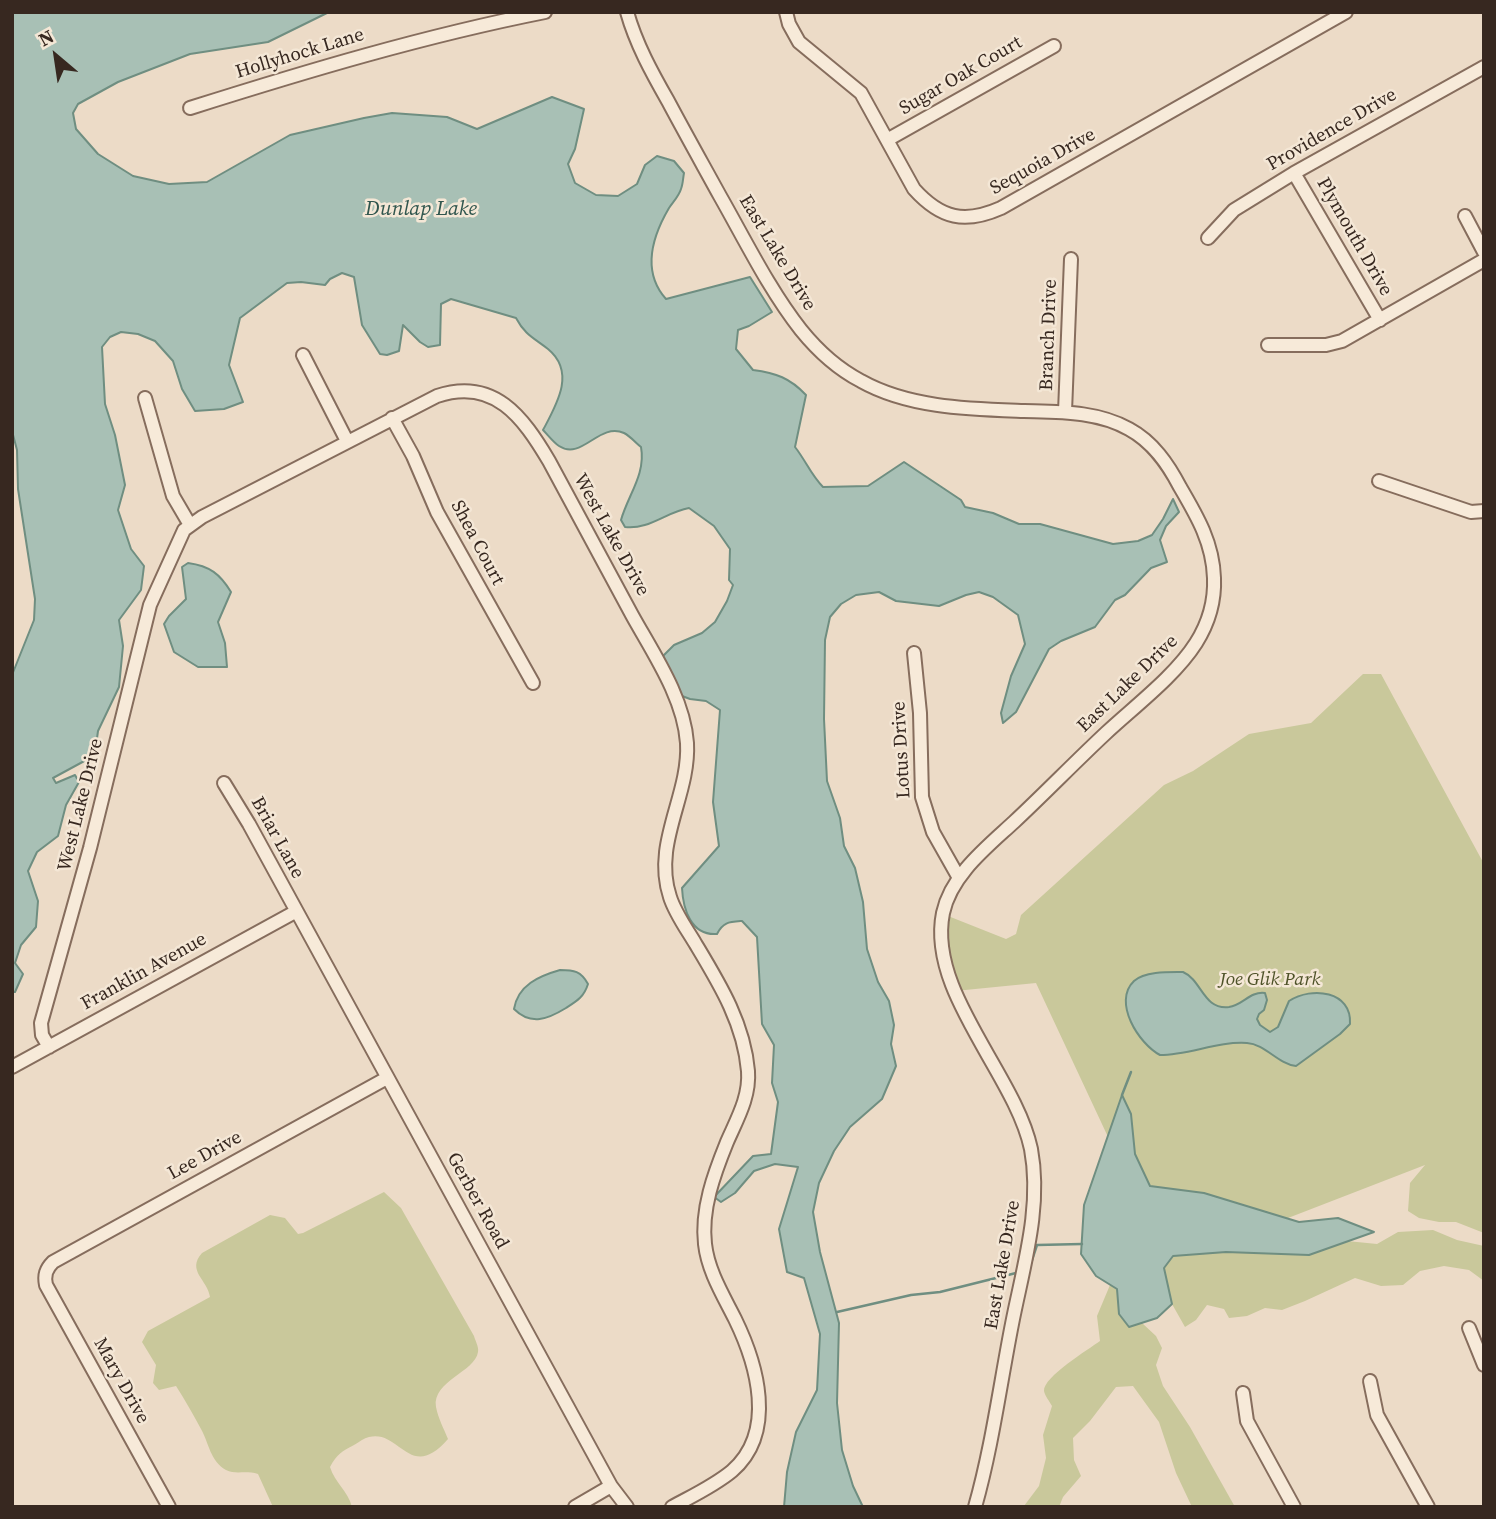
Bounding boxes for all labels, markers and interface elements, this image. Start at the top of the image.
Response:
north arrow [21,21,91,91]
text: N [33,23,58,52]
street label: Hollyhock Lane [233,24,367,84]
street label: Sugar Oak Court [896,32,1026,120]
street label: Providence Drive [1263,84,1401,176]
street label: Sequoia Drive [986,124,1100,200]
street label: Plymouth Drive [1311,174,1397,300]
street label: East Lake Drive [734,191,820,315]
water label: Dunlap Lake [365,197,477,223]
street label: Branch Drive [1036,279,1062,391]
street label: West Lake Drive [568,470,654,600]
street label: Shea Court [445,497,509,589]
street label: East Lake Drive [1073,630,1183,738]
street label: Lotus Drive [888,701,916,799]
street label: West Lake Drive [53,736,109,874]
street label: Briar Lane [245,793,309,883]
street label: Franklin Avenue [77,928,211,1016]
park label: Joe Glik Park [1220,969,1320,991]
street label: Lee Drive [164,1126,246,1186]
street label: Gerber Road [441,1149,513,1253]
street label: East Lake Drive [980,1199,1026,1331]
street label: Mary Drive [88,1334,154,1428]

